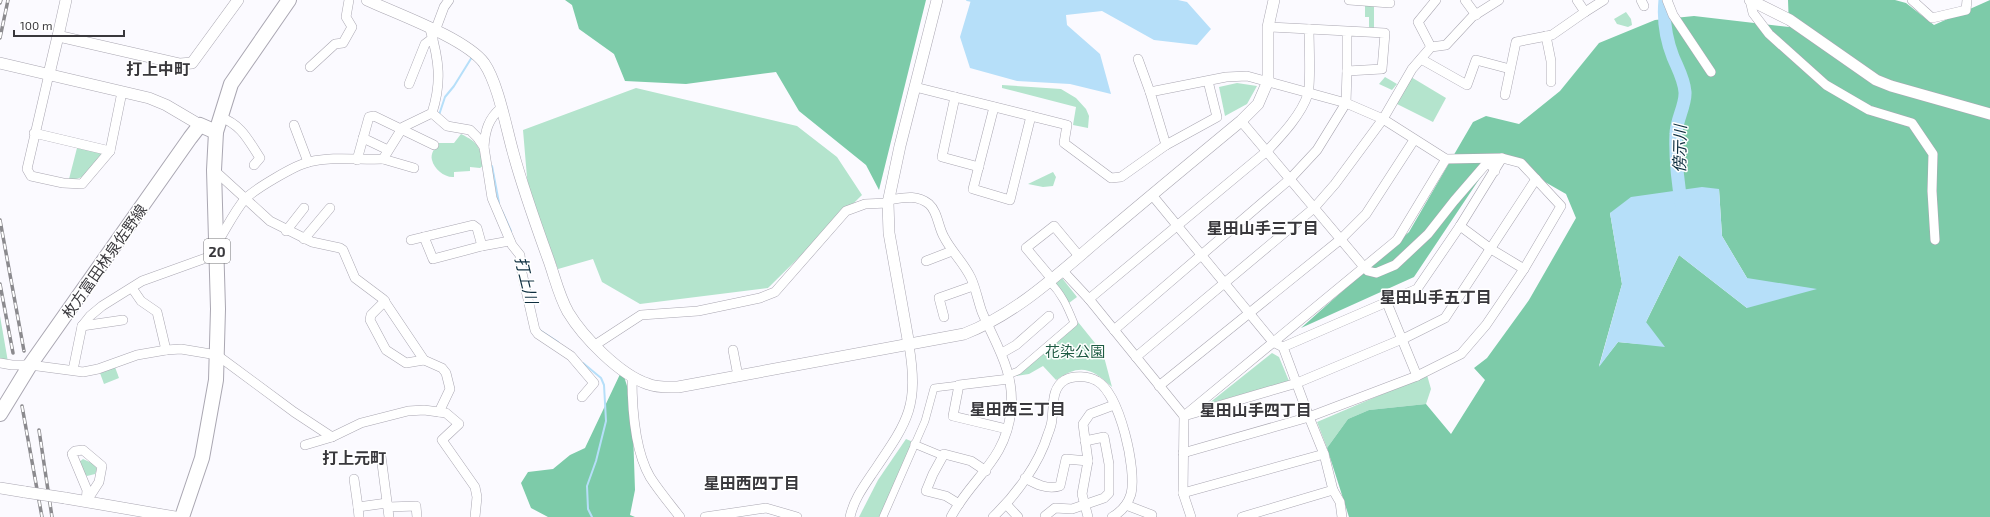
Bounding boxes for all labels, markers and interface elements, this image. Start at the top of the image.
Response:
scale bar [14,12,124,38]
text: 100 m [20,18,52,32]
district label: 打上中町 [126,59,190,78]
water label: 傍示川 [1669,123,1689,173]
street label: 枚方富田林泉佐野線 [58,201,150,321]
district label: 星田山手三丁目 [1207,218,1319,237]
road number: 20 [204,239,230,263]
water label: 打上川 [512,254,543,308]
district label: 星田山手五丁目 [1380,287,1492,306]
park label: 花染公園 [1045,342,1105,360]
district label: 星田西三丁目 [970,399,1066,418]
district label: 星田山手四丁目 [1200,400,1312,419]
district label: 打上元町 [322,448,386,467]
district label: 星田西四丁目 [704,473,800,492]

